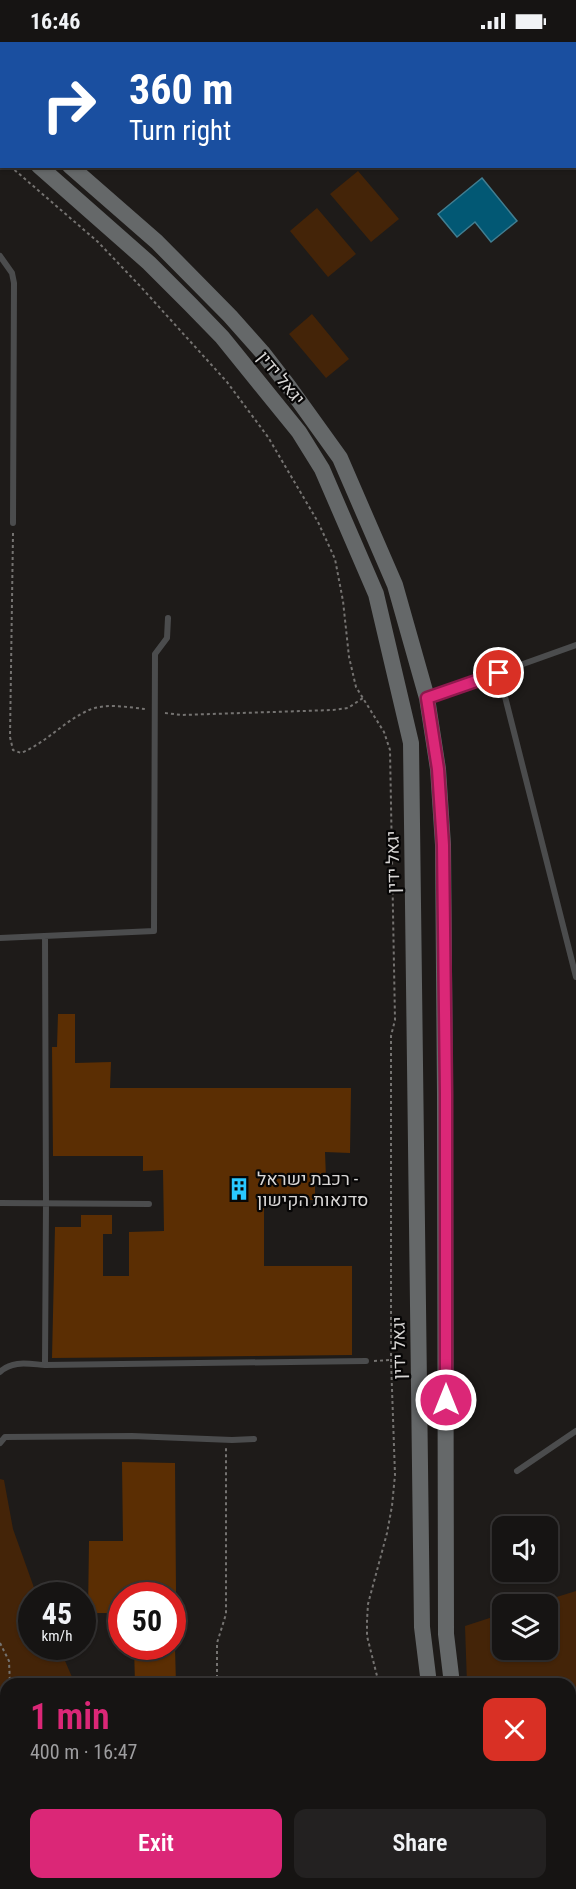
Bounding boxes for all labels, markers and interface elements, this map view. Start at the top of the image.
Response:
text: 16:46 [30,9,81,34]
text: 360 m [129,65,234,114]
icon: right [30,66,108,144]
text: Turn right [129,115,231,147]
street label: יגאל ידין [253,347,309,409]
pin [473,647,524,698]
icon: arrive [482,656,515,689]
street label: יגאל ידין [381,830,404,894]
place label: רכבת ישראל - סדנאות הקישון [257,1168,369,1210]
building icon: רכבת ישראל - סדנאות הקישון [226,1176,252,1202]
street label: יגאל ידין [387,1316,410,1380]
position arrow [414,1368,478,1432]
map controls [492,1516,558,1660]
button: sound [492,1516,558,1582]
speed limit sign: 50 [108,1582,186,1660]
button: layers [492,1594,558,1660]
text: 45 [42,1596,72,1631]
text: km/h [42,1627,72,1645]
text: 1 min [30,1696,110,1738]
button: close [483,1698,546,1761]
text: 400 m · 16:47 [30,1740,137,1764]
button: Exit [30,1809,282,1878]
button: Share [294,1809,546,1878]

